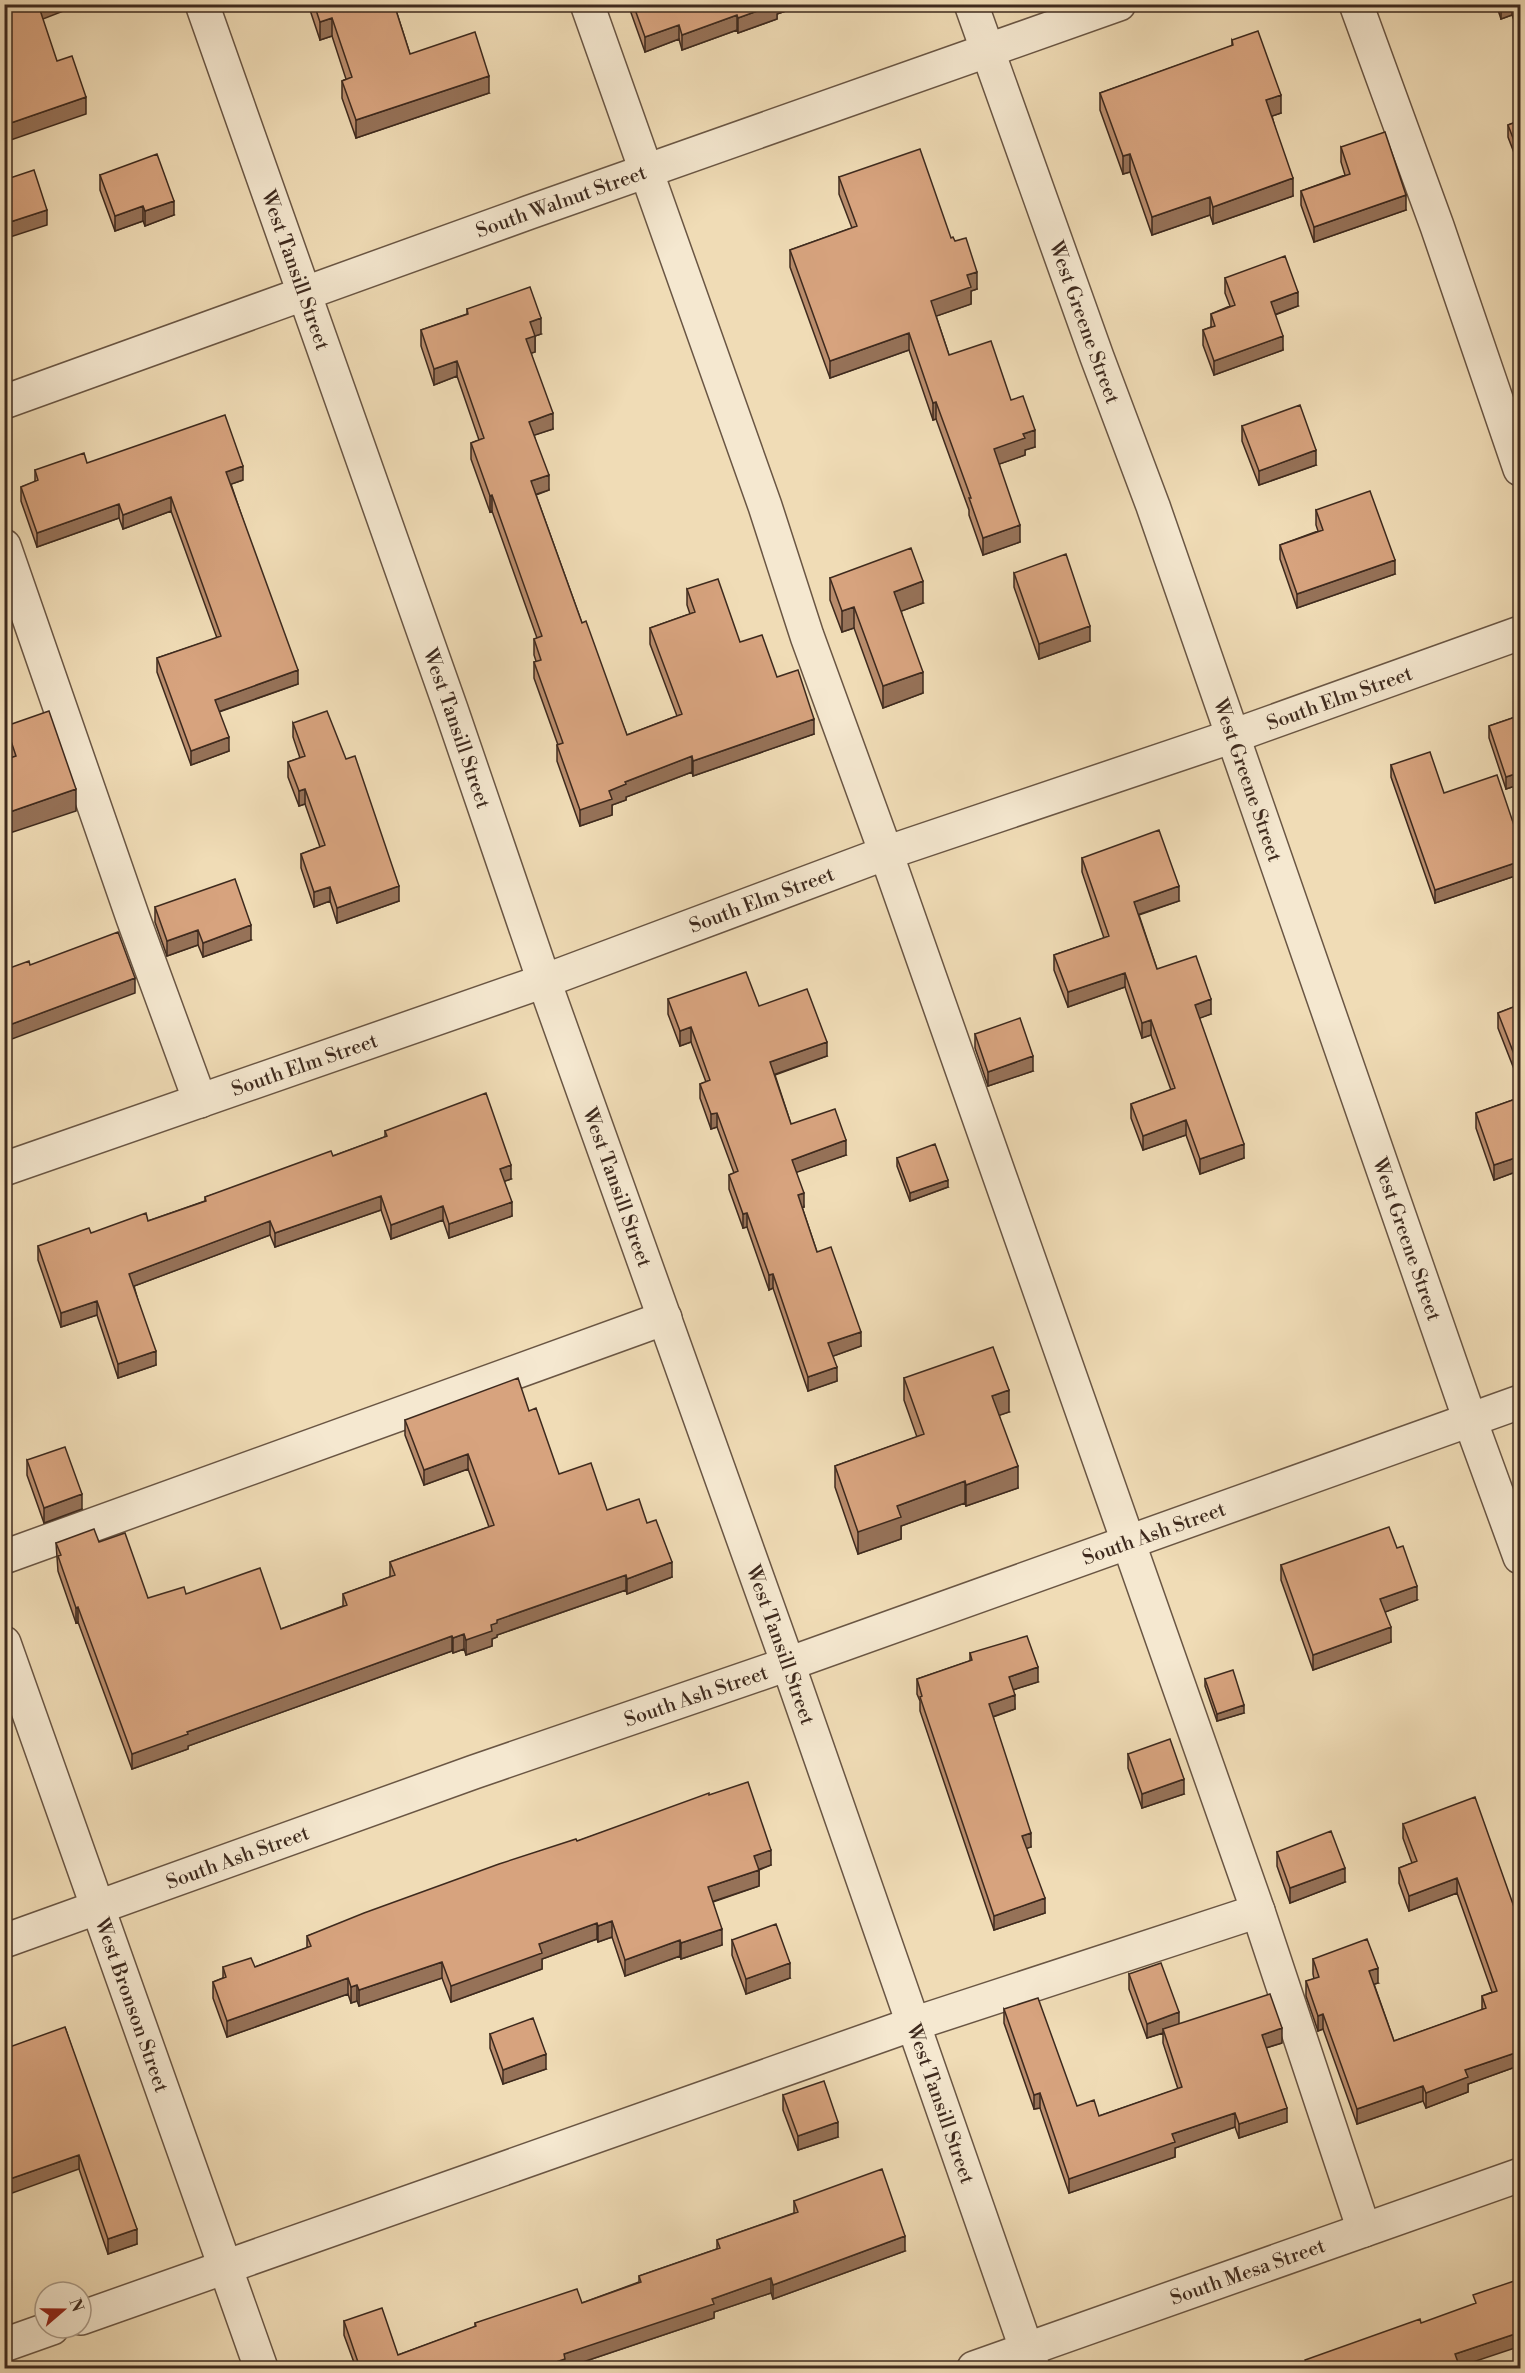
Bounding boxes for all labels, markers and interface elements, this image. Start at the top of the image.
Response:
street label: South Walnut Street [473,161,650,244]
street label: West Tansill Street [254,186,334,354]
street label: West Greene Street [1042,237,1124,408]
street label: West Tansill Street [416,644,495,812]
street label: South Elm Street [1263,662,1416,737]
street label: West Greene Street [1206,695,1286,865]
street label: South Elm Street [686,862,838,940]
street label: South Elm Street [228,1029,381,1103]
street label: West Tansill Street [576,1103,656,1271]
street label: West Greene Street [1366,1154,1446,1325]
street label: South Ash Street [1079,1497,1229,1572]
street label: West Tansill Street [739,1561,819,1729]
street label: South Ash Street [621,1661,771,1733]
street label: South Ash Street [163,1821,313,1896]
street label: West Bronson Street [88,1914,173,2096]
street label: West Tansill Street [900,2020,979,2188]
street label: South Mesa Street [1167,2234,1329,2312]
north arrow [33,2280,93,2340]
text: N [65,2296,88,2315]

